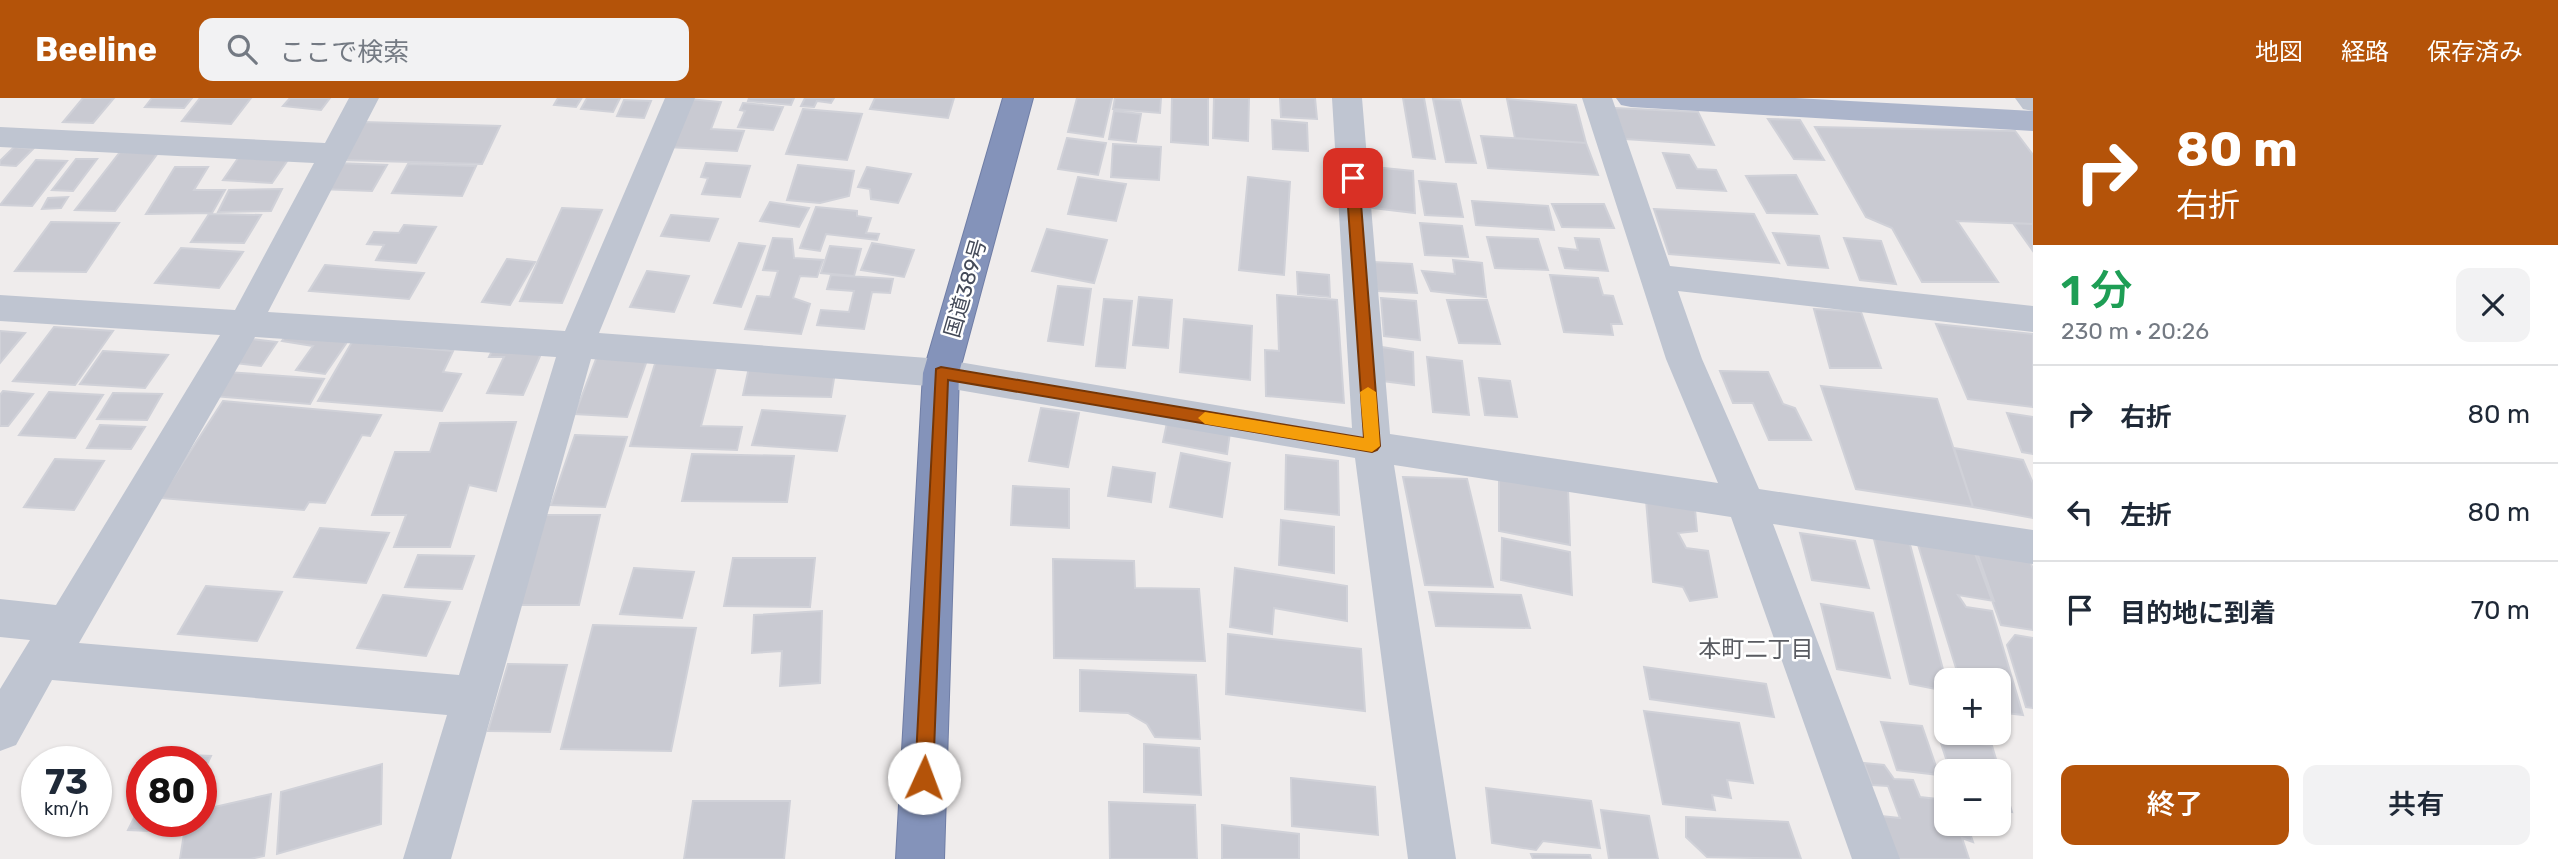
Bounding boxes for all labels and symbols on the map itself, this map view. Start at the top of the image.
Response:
pin [1323,148,1383,208]
street label: 国道389号 [939,236,991,340]
district label: 本町二丁目 [1699,635,1814,663]
position arrow [887,741,961,815]
speed limit sign: 80 [126,746,217,837]

